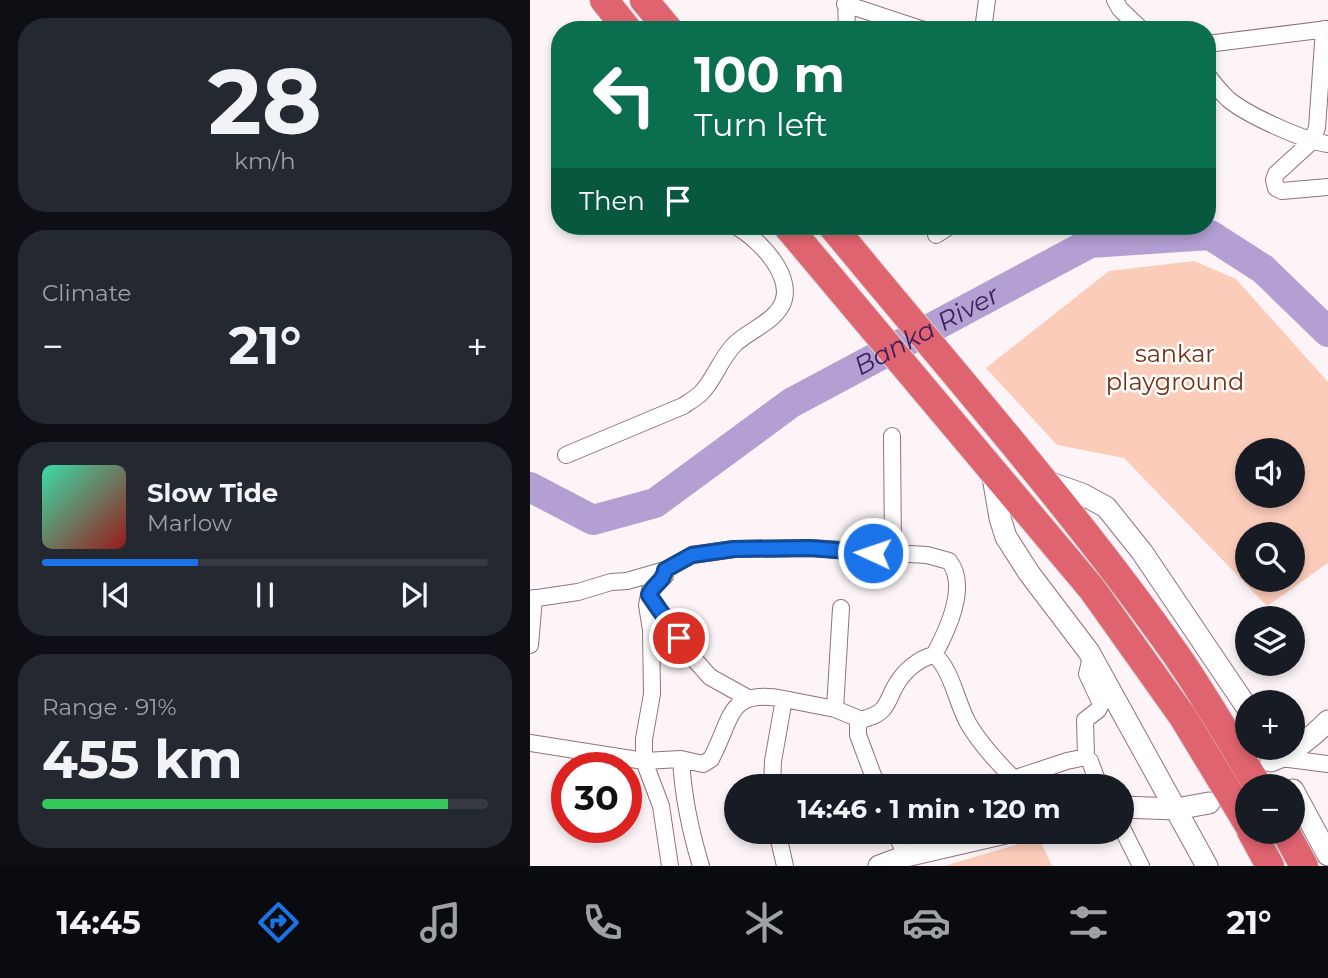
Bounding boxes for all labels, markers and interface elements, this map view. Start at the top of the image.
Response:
text: 100 m [694,45,845,104]
text: 28 [208,46,322,157]
icon: left [579,49,670,140]
text: Turn left [694,105,828,144]
text: km/h [234,147,296,175]
icon: arrive [659,182,697,220]
text: Then [579,185,645,217]
water label: Banka River [849,278,1005,382]
text: Climate [42,279,131,307]
text: 21° [229,314,301,377]
text: − [42,323,64,370]
text: + [466,323,488,370]
park label: sankar playground [1106,339,1244,396]
map controls [1235,438,1305,844]
button: sound [1235,438,1305,508]
text: Slow Tide [147,477,278,509]
text: Marlow [147,509,232,537]
position arrow [836,516,910,590]
button: search [1235,522,1305,592]
icon: previous [97,576,135,614]
icon: pause [246,576,284,614]
icon: next [395,576,433,614]
button: layers [1235,606,1305,676]
pin [649,608,709,668]
icon: arrive [660,619,698,657]
button: + [1235,690,1305,760]
text: Range · 91% [42,693,177,721]
text: 455 km [42,728,243,791]
speed limit sign: 30 [551,752,642,843]
button: − [1235,774,1305,844]
text: 14:46 · 1 min · 120 m [797,793,1061,825]
icon: directions [254,898,303,947]
icon: music [416,898,465,947]
icon: phone [578,898,627,947]
icon: climate [740,898,789,947]
icon: car [902,898,951,947]
icon: filters [1064,898,1113,947]
text: 14:45 [57,903,141,942]
text: 21° [1227,903,1271,942]

